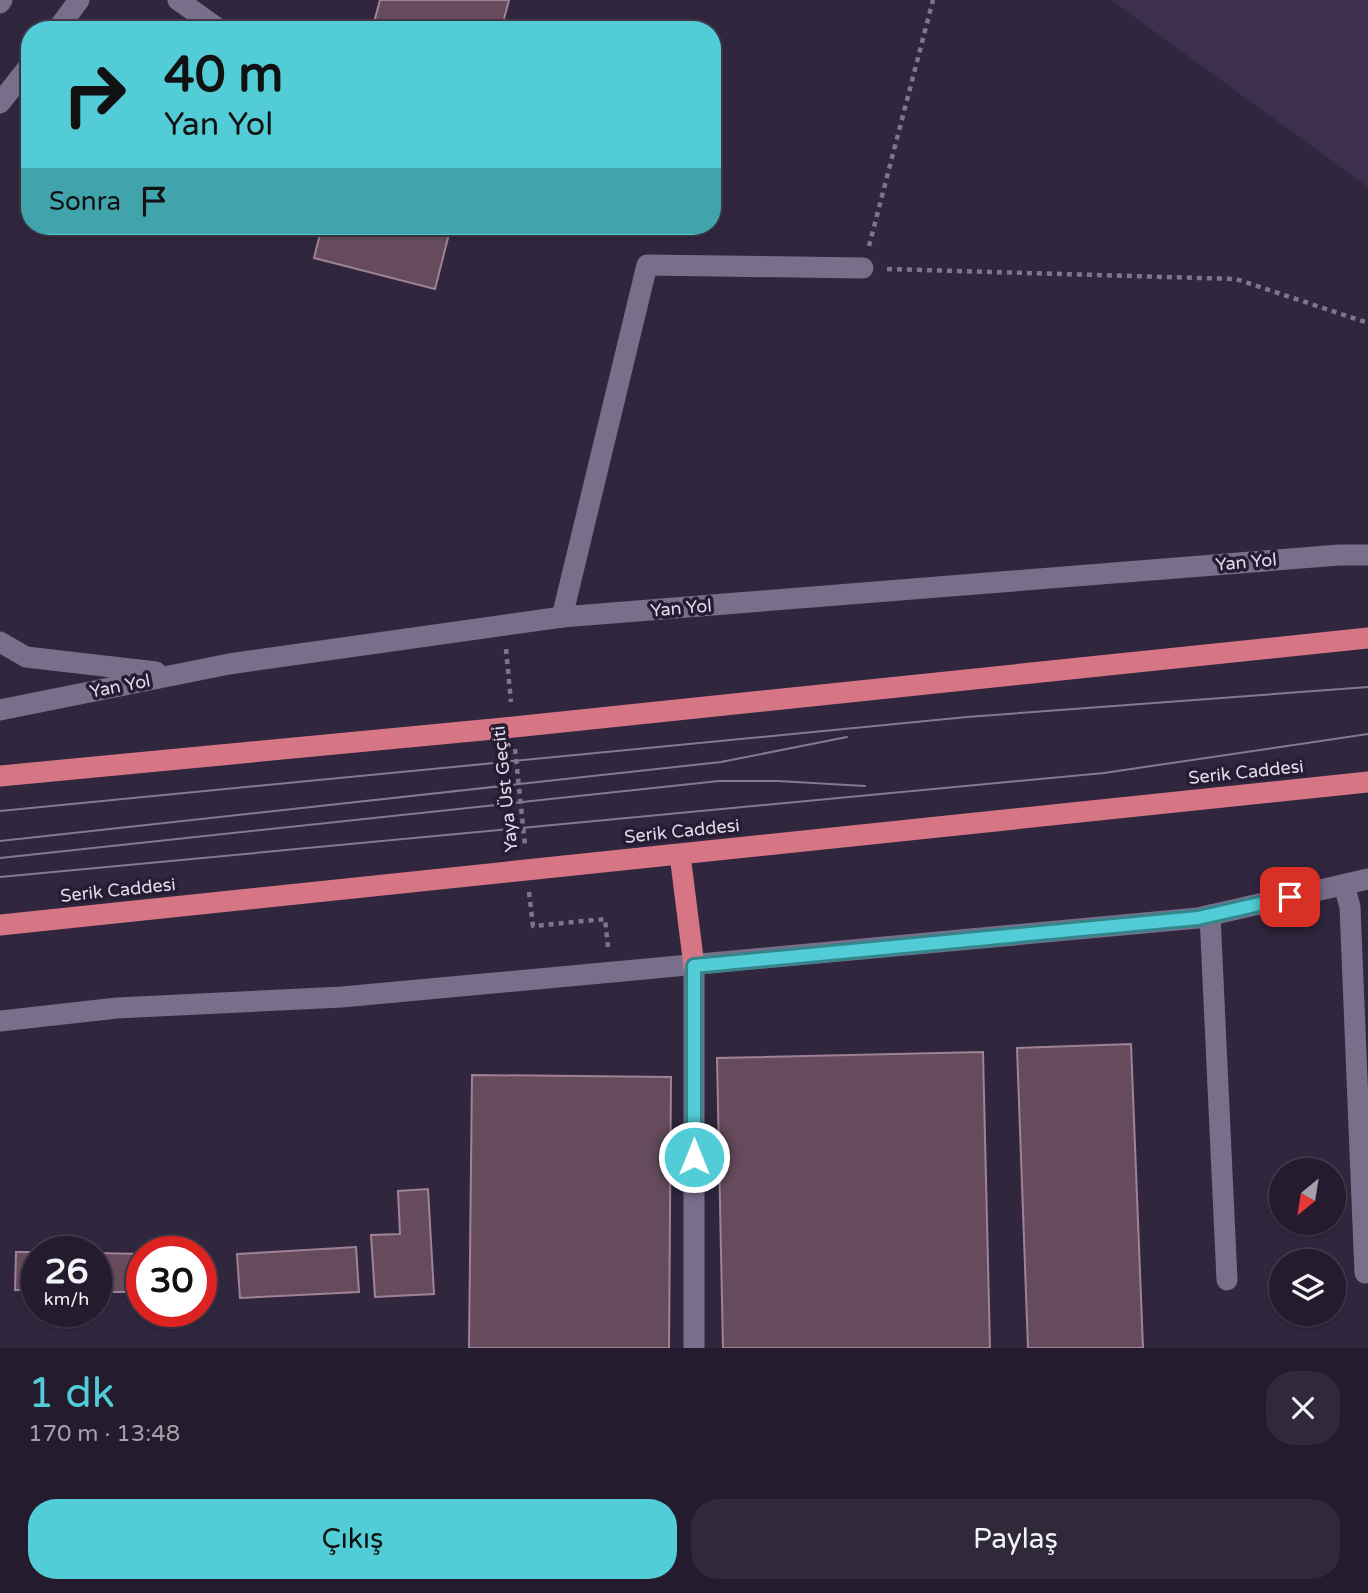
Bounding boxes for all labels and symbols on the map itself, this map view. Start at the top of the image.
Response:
street label: Yan Yol [1214,548,1278,576]
street label: Yan Yol [649,594,713,622]
street label: Yan Yol [88,669,152,703]
street label: Yaya Üst Geçiti [487,725,523,853]
street label: Serik Caddesi [1187,755,1305,789]
street label: Serik Caddesi [623,814,741,848]
pin [1260,867,1320,927]
street label: Serik Caddesi [59,873,177,907]
position arrow [657,1120,731,1194]
north arrow [1269,1158,1346,1236]
speed limit sign: 30 [126,1236,217,1327]

